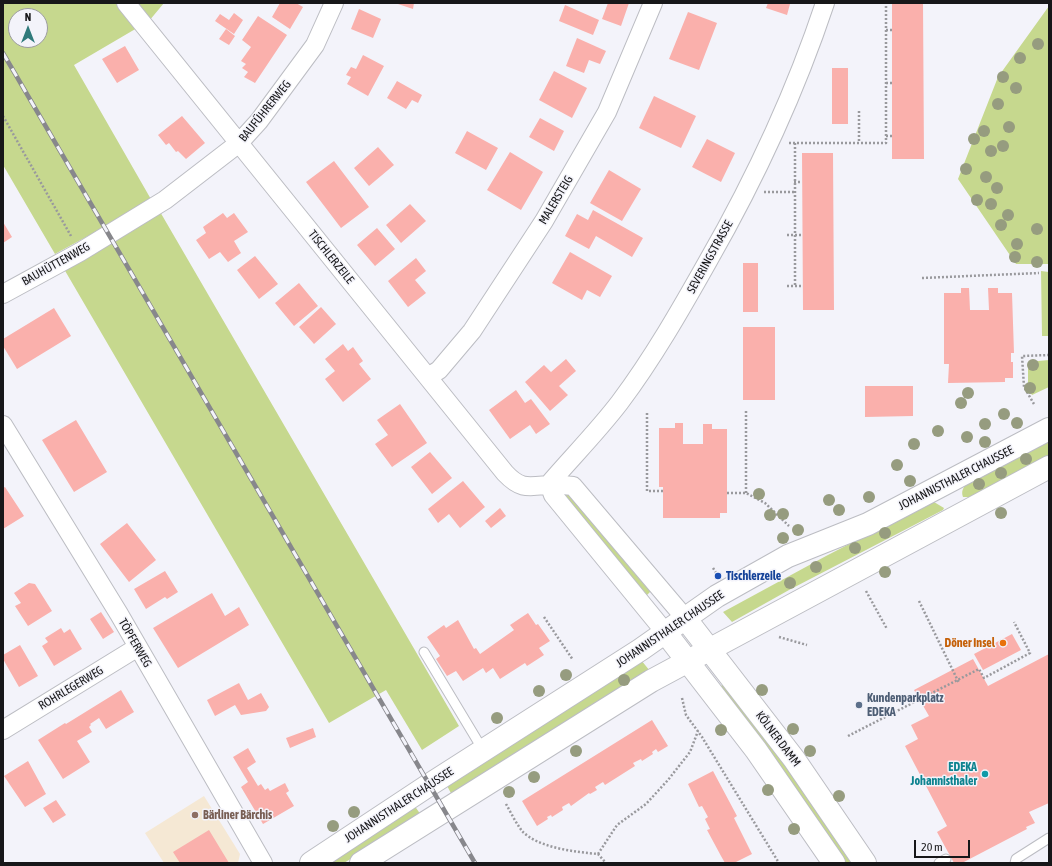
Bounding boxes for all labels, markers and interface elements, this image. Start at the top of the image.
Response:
north arrow [8,8,48,48]
text: N [25,11,31,23]
street label: BAUFÜHRERWEG [236,77,294,145]
street label: MALERSTEIG [536,173,576,227]
street label: SEVERINGSTRASSE [684,218,736,296]
street label: TISCHLERZEILE [305,227,357,287]
street label: BAUHÜTTENWEG [19,239,93,289]
street label: JOHANNISTHALER CHAUSSEE [896,443,1016,513]
place label: Tischlerzeile [726,569,781,583]
marker: Tischlerzeile [713,571,723,581]
street label: JOHANNISTHALER CHAUSSEE [613,587,727,671]
street label: TÖPFERWEG [115,616,155,670]
place label: Döner Insel [944,636,995,650]
marker: Döner Insel [998,638,1008,648]
street label: ROHRLEGERWEG [36,663,106,713]
place label: Kundenparkplatz EDEKA [867,691,944,719]
marker: Kundenparkplatz EDEKA [854,700,864,710]
street label: KÖLNER DAMM [752,708,804,770]
place label: EDEKA Johannisthaler [911,760,977,788]
street label: JOHANNISTHALER CHAUSSEE [342,764,456,846]
marker: EDEKA Johannisthaler [980,769,990,779]
place label: Bärliner Bärchis [203,808,272,822]
marker: Bärliner Bärchis [190,810,200,820]
scale bar [916,832,972,858]
text: 20 m [921,840,943,854]

